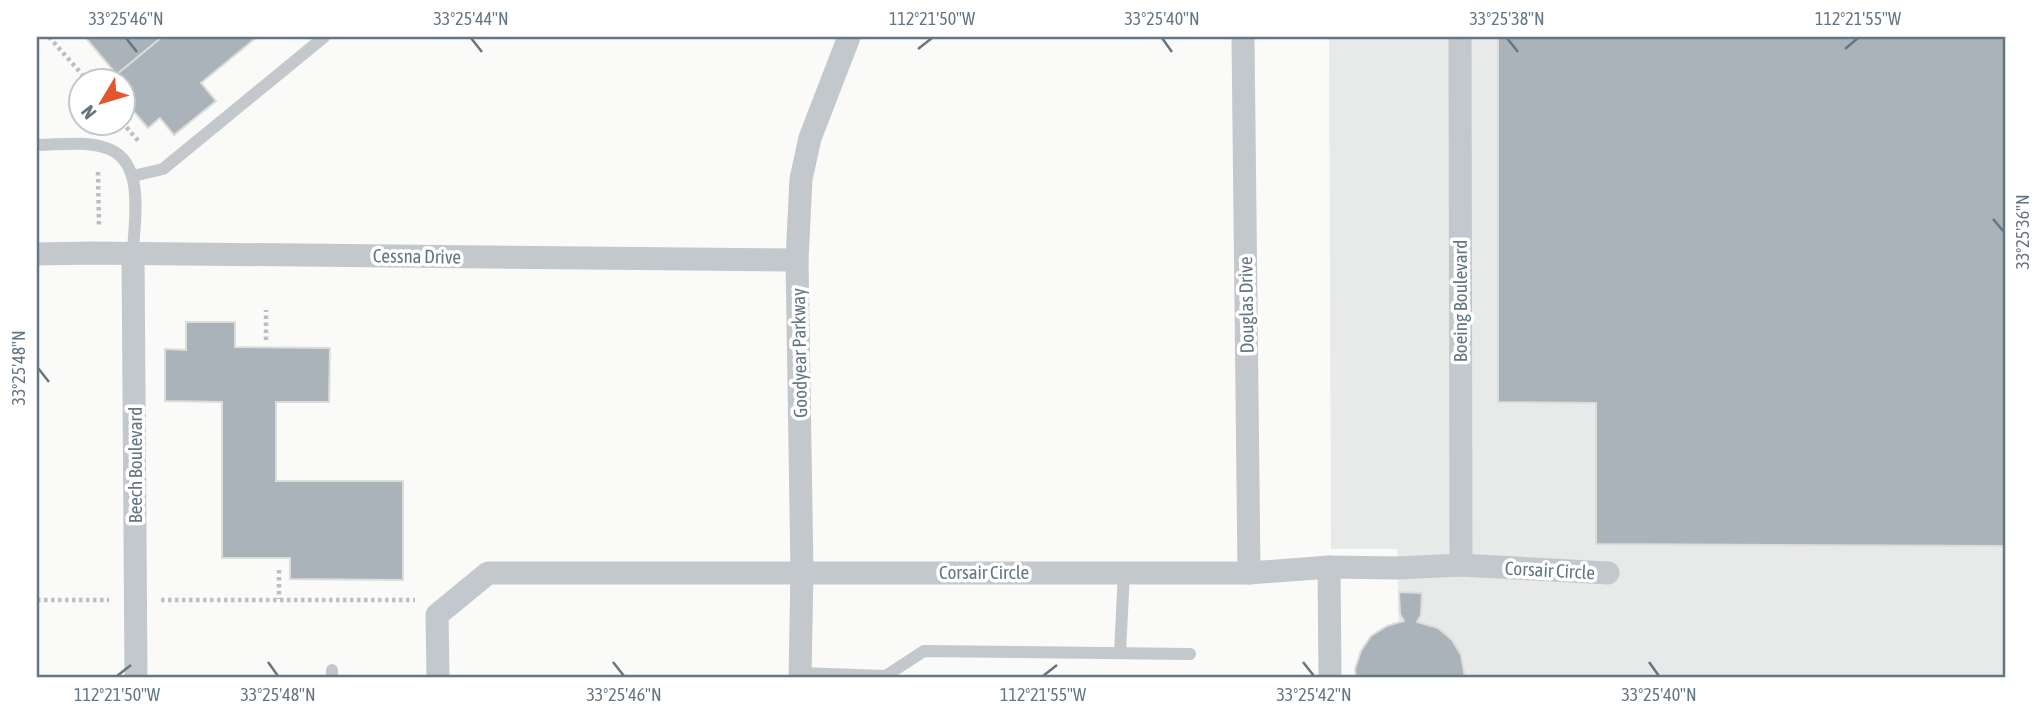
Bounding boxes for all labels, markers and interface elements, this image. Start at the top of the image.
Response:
text: 33°25'46"N [88,8,164,29]
text: 33°25'44"N [433,8,509,29]
text: 112°21'50"W [889,8,975,29]
text: 33°25'40"N [1124,8,1200,29]
text: 33°25'38"N [1469,8,1545,29]
text: 112°21'55"W [1815,8,1901,29]
north arrow [66,66,136,136]
text: N [76,101,101,124]
text: 33°25'36"N [2012,194,2033,270]
street label: Boeing Boulevard [1449,240,1471,362]
street label: Cessna Drive [373,244,461,268]
street label: Douglas Drive [1234,256,1258,354]
street label: Goodyear Parkway [787,288,811,418]
text: 33°25'48"N [8,330,29,406]
street label: Beech Boulevard [124,407,146,523]
street label: Corsair Circle [1504,557,1596,583]
street label: Corsair Circle [939,561,1029,583]
text: 112°21'50"W [74,684,160,705]
text: 33°25'48"N [240,684,316,705]
text: 33°25'46"N [586,684,662,705]
text: 112°21'55"W [1000,684,1086,705]
text: 33°25'42"N [1276,684,1352,705]
text: 33°25'40"N [1621,684,1697,705]

